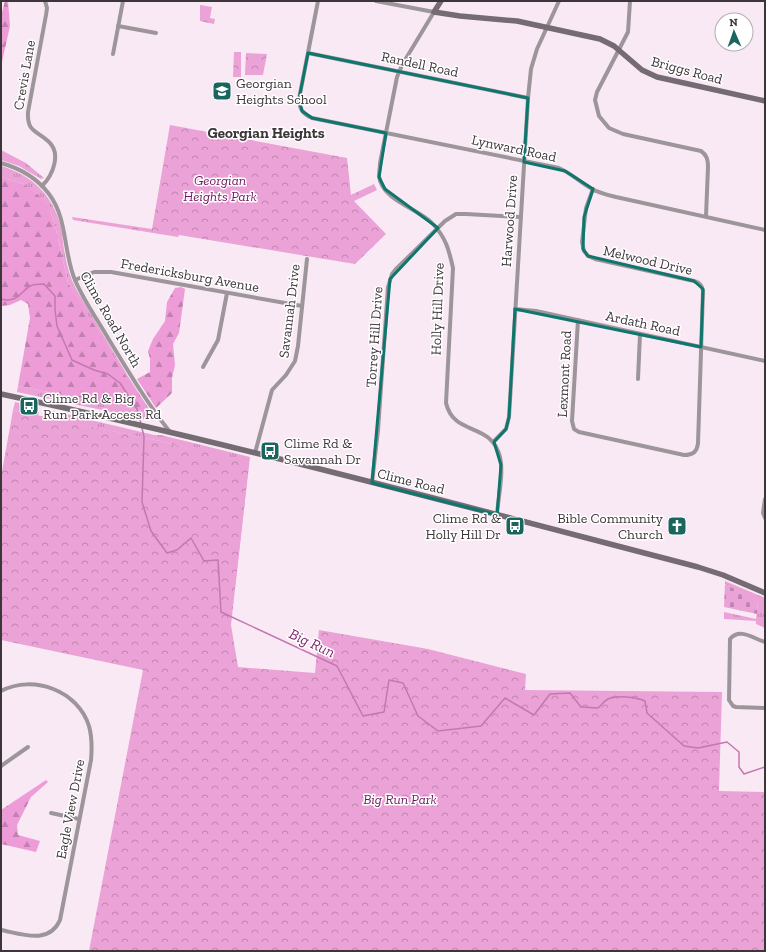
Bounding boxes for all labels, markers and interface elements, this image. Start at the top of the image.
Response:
north arrow [714,12,754,52]
text: N [729,16,739,29]
street label: Crevis Lane [10,38,39,111]
street label: Randell Road [380,48,460,81]
street label: Briggs Road [649,53,725,88]
place label: Georgian Heights School [236,75,327,108]
school or university icon: Georgian Heights School [211,80,233,102]
district label: Georgian Heights [207,124,325,142]
street label: Lynward Road [470,131,558,166]
park label: Georgian Heights Park [183,172,257,205]
street label: Harwood Drive [498,174,521,267]
street label: Melwood Drive [602,242,695,279]
street label: Fredericksburg Avenue [119,255,261,296]
street label: Holly Hill Drive [427,262,448,356]
street label: Savannah Drive [275,263,304,359]
street label: Clime Road North [76,268,145,370]
street label: Torrey Hill Drive [362,286,387,388]
street label: Ardath Road [604,307,682,340]
street label: Lexmont Road [554,330,575,418]
place label: Clime Rd & Big Run Park Access Rd [43,390,162,423]
bus stop icon: Clime Rd & Big Run Park Access Rd [18,395,40,417]
place label: Clime Rd & Savannah Dr [284,435,361,468]
bus stop icon: Clime Rd & Savannah Dr [259,440,281,462]
street label: Clime Road [376,465,447,498]
place label: Clime Rd & Holly Hill Dr [425,510,501,543]
place label: Bible Community Church [557,510,664,543]
bus stop icon: Clime Rd & Holly Hill Dr [504,515,526,537]
church icon: Bible Community Church [666,515,688,537]
water label: Big Run [286,625,338,661]
street label: Eagle View Drive [52,757,89,860]
park label: Big Run Park [363,791,437,808]

